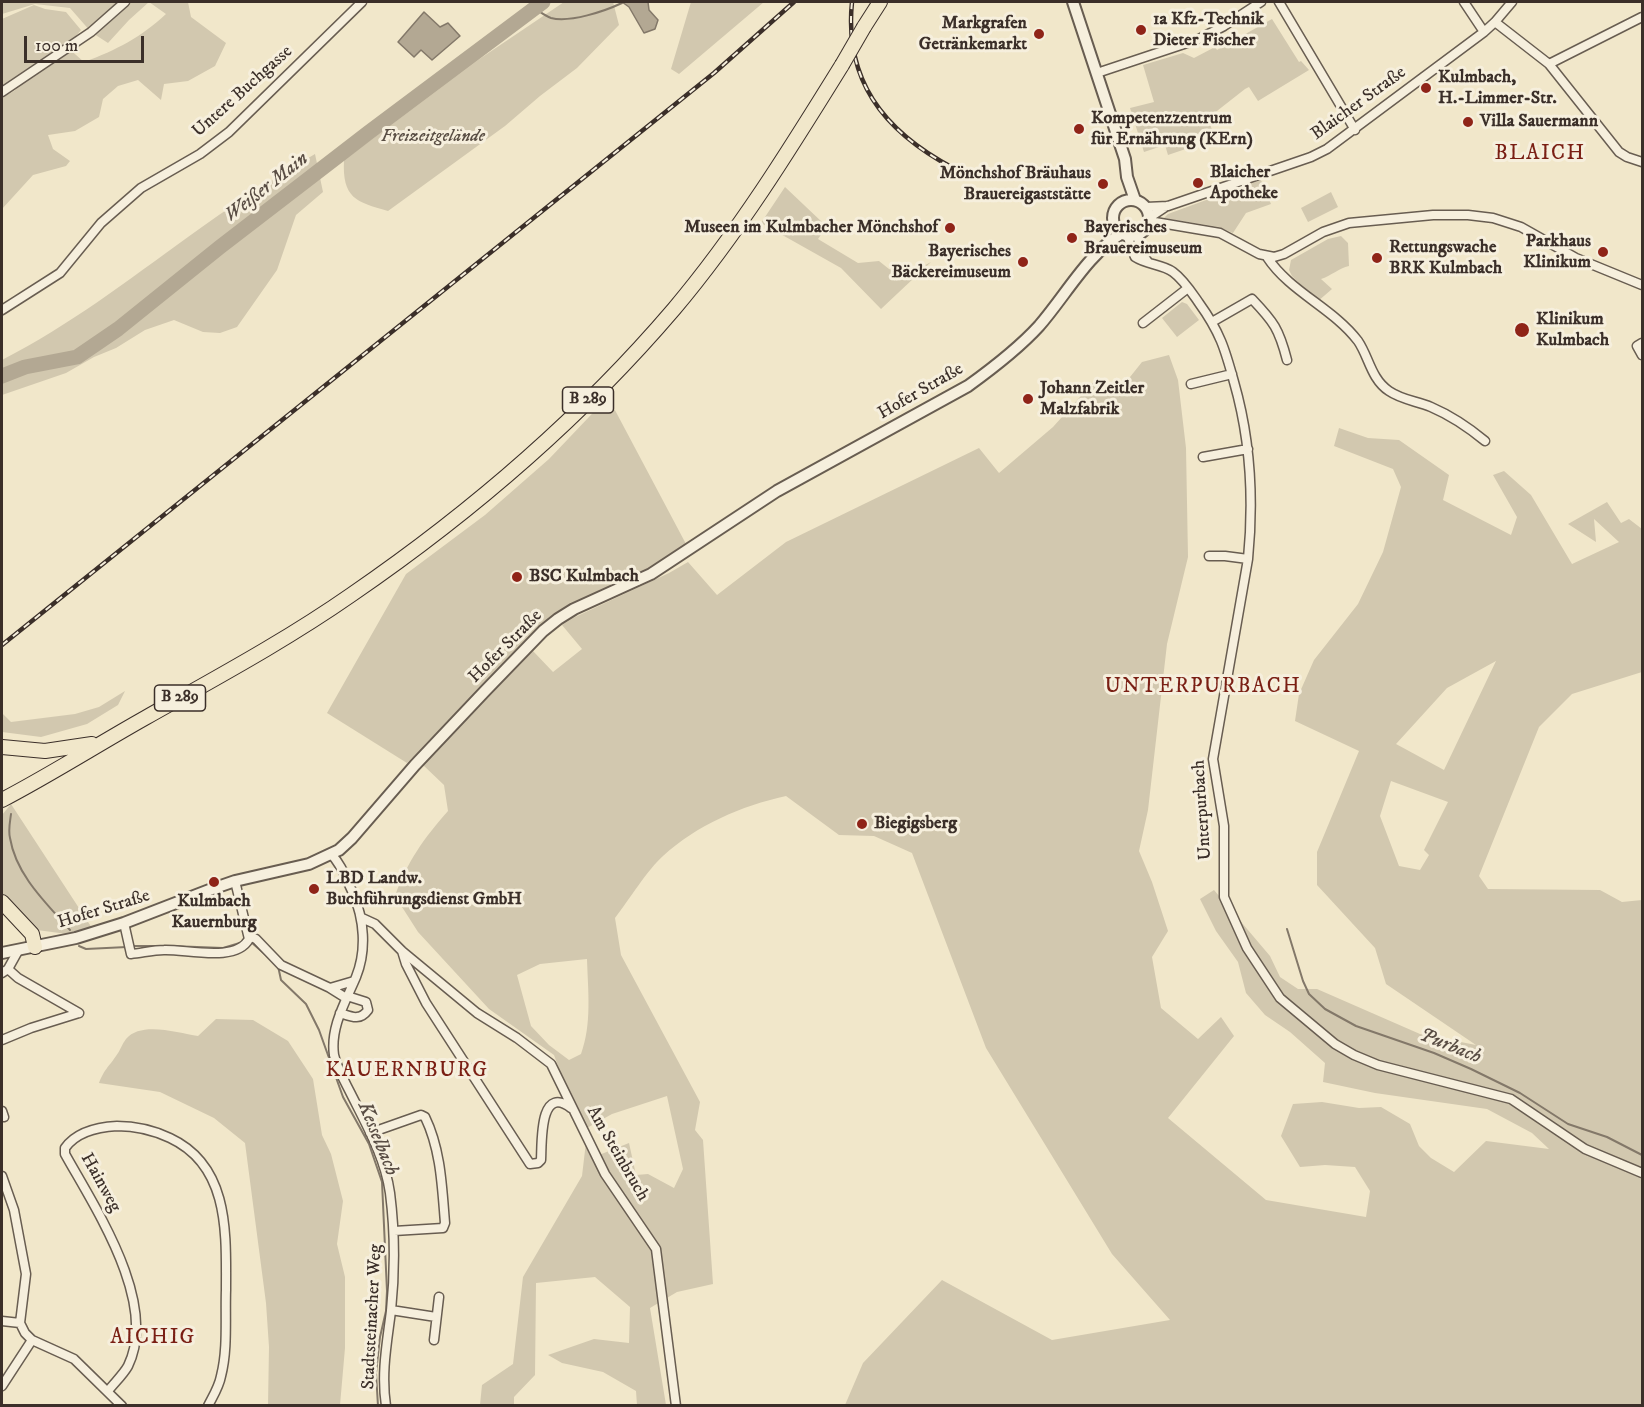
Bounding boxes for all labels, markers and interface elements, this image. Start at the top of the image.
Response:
place label: 1a Kfz-Technik Dieter Fischer [1153,9,1264,52]
place label: Markgrafen Getränkemarkt [919,13,1027,56]
marker: 1a Kfz-Technik Dieter Fischer [1134,23,1148,37]
scale bar [27,24,147,62]
marker: Markgrafen Getränkemarkt [1032,27,1046,41]
text: 100 m [35,35,78,57]
street label: Untere Buchgasse [189,41,297,143]
street label: Blaicher Straße [1307,62,1411,146]
place label: Kulmbach, H.-Limmer-Str. [1438,67,1557,110]
marker: Kulmbach, H.-Limmer-Str. [1419,81,1433,95]
place label: Kompetenzzentrum für Ernährung (KErn) [1091,108,1253,150]
place label: Villa Sauermann [1480,111,1598,133]
marker: Villa Sauermann [1461,115,1475,129]
marker: Kompetenzzentrum für Ernährung (KErn) [1072,122,1086,136]
park label: Freizeitgelände [381,126,485,148]
district label: BLAICH [1494,142,1586,168]
water label: Weißer Main [220,148,314,228]
place label: Blaicher Apotheke [1210,162,1278,204]
place label: Mönchshof Bräuhaus Brauereigaststätte [940,163,1091,206]
marker: Blaicher Apotheke [1191,176,1205,190]
marker: Mönchshof Bräuhaus Brauereigaststätte [1096,177,1110,191]
place label: Museen im Kulmbacher Mönchshof [684,217,938,239]
place label: Bayerisches Brauereimuseum [1084,217,1202,260]
marker: Museen im Kulmbacher Mönchshof [943,221,957,235]
marker: Bayerisches Brauereimuseum [1065,231,1079,245]
place label: Parkhaus Klinikum [1523,231,1591,274]
place label: Rettungswache BRK Kulmbach [1389,237,1502,280]
place label: Bayerisches Bäckereimuseum [891,241,1011,284]
marker: Parkhaus Klinikum [1596,245,1610,259]
marker: Rettungswache BRK Kulmbach [1370,251,1384,265]
marker: Bayerisches Bäckereimuseum [1016,255,1030,269]
place label: Klinikum Kulmbach [1536,309,1609,352]
marker: Klinikum Kulmbach [1513,321,1531,339]
street label: Hofer Straße [874,359,968,425]
place label: Johann Zeitler Malzfabrik [1040,378,1144,420]
road number: B 289 [562,387,614,413]
marker: Johann Zeitler Malzfabrik [1021,392,1035,406]
place label: BSC Kulmbach [529,566,639,588]
marker: BSC Kulmbach [510,570,524,584]
street label: Hofer Straße [465,606,547,688]
district label: UNTERPURBACH [1105,675,1301,701]
road number: B 289 [154,685,206,711]
street label: Unterpurbach [1189,759,1217,861]
place label: Biegigsberg [874,813,957,835]
marker: Biegigsberg [855,817,869,831]
place label: LBD Landw. Buchführungsdienst GmbH [326,868,522,910]
marker: Kulmbach Kauernburg [207,875,221,889]
marker: LBD Landw. Buchführungsdienst GmbH [307,882,321,896]
street label: Hofer Straße [55,886,153,934]
place label: Kulmbach Kauernburg [171,891,257,934]
water label: Purbach [1416,1024,1484,1070]
district label: KAUERNBURG [326,1059,488,1085]
water label: Kesselbach [351,1098,403,1180]
street label: Am Steinbruch [581,1102,653,1206]
street label: Hainweg [75,1150,125,1216]
street label: Stadtsteinacher Weg [358,1244,388,1390]
district label: AICHIG [110,1326,196,1352]

